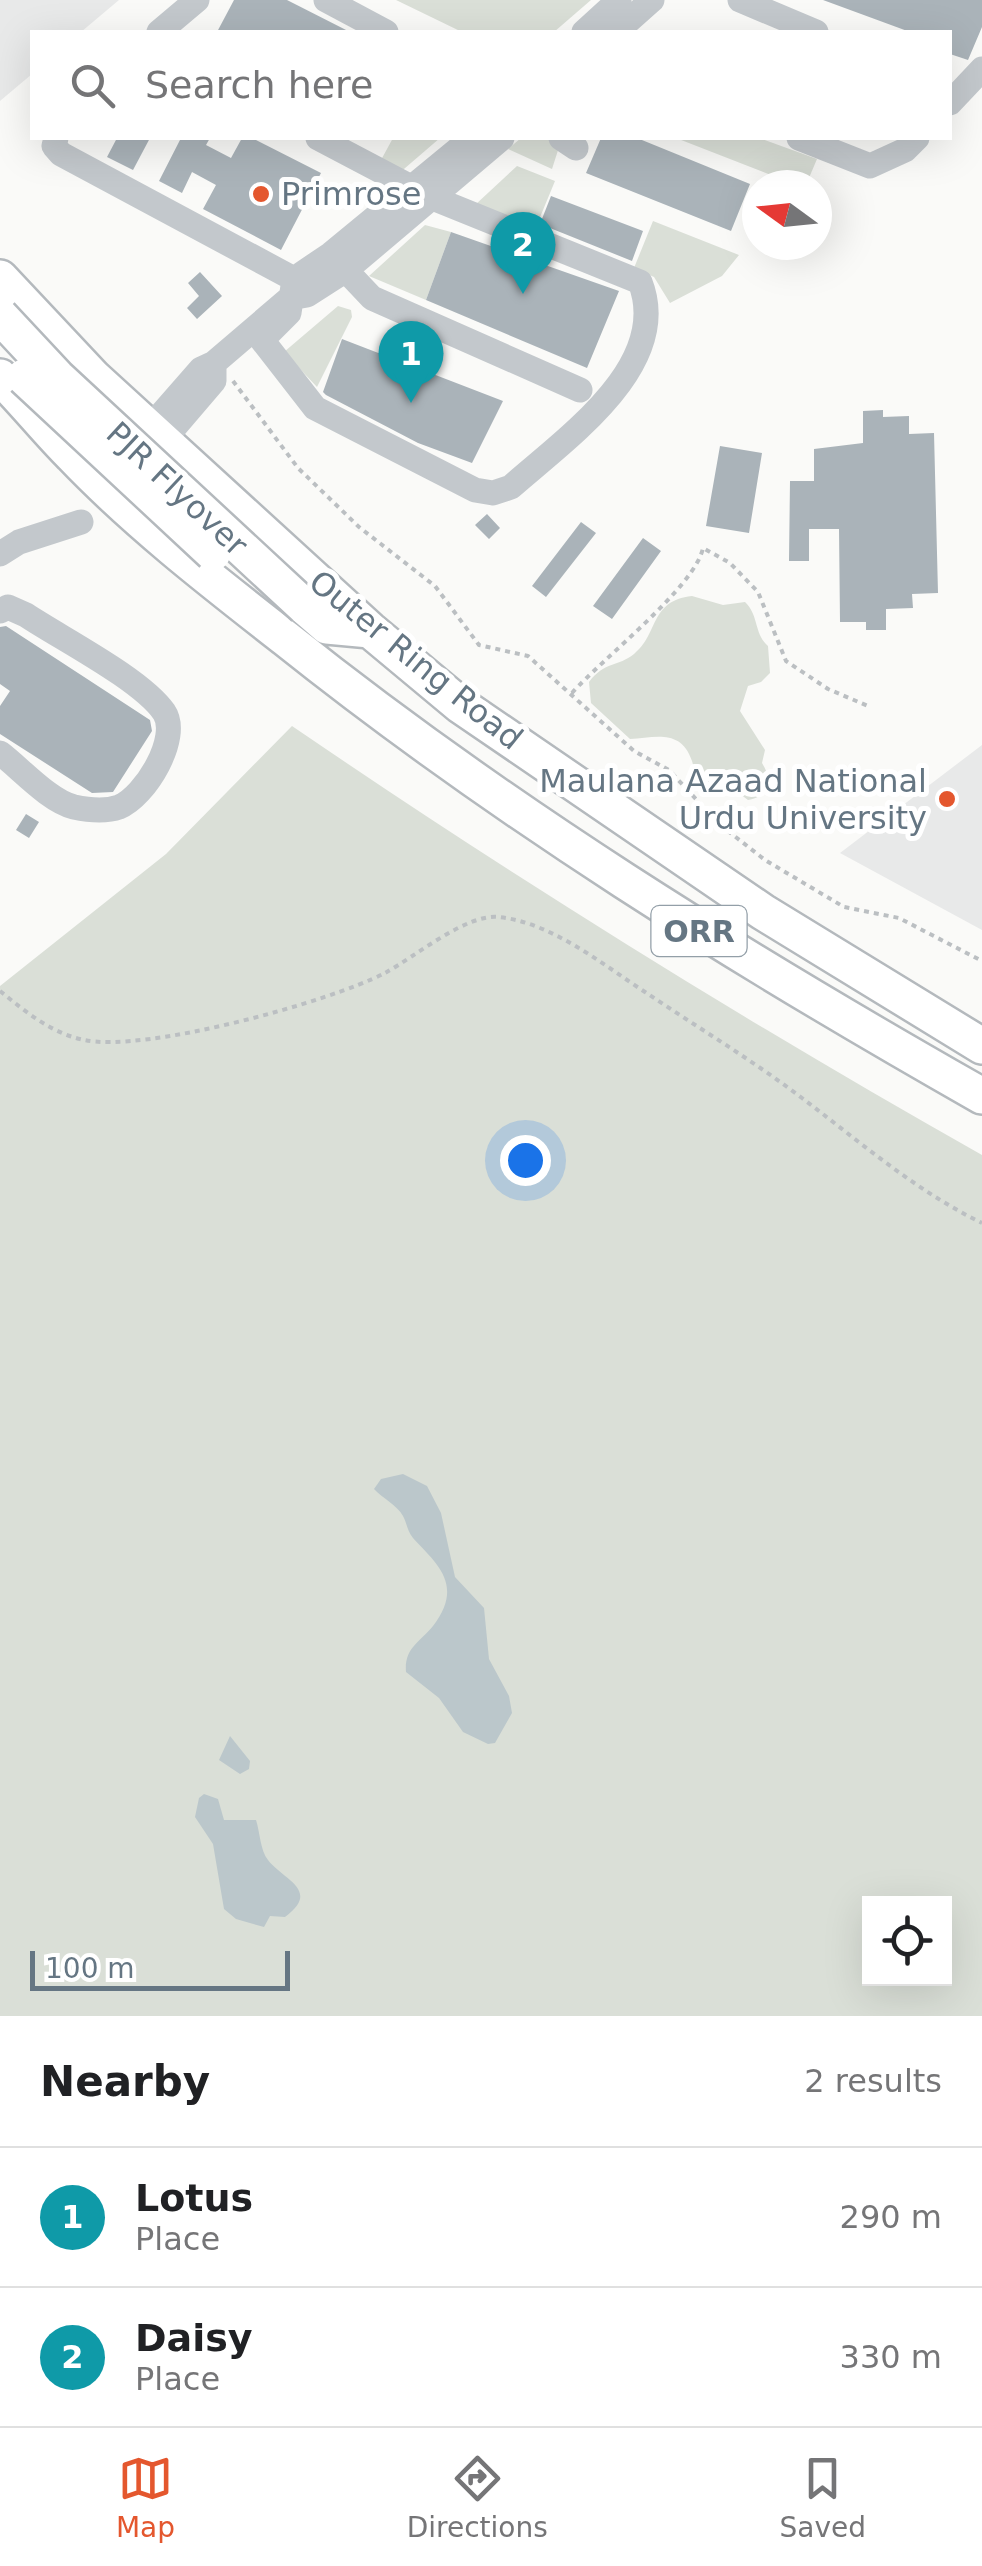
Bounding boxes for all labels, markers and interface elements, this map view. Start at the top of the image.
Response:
search box [30,30,952,140]
icon: search [65,58,120,113]
text: Search here [145,63,373,107]
north arrow [742,170,832,260]
place label: Primrose [281,175,421,213]
marker: Primrose [250,183,272,205]
pin: 2 [490,212,556,294]
pin: 1 [378,320,444,403]
street label: PJR Flyover [99,414,256,564]
street label: Outer Ring Road [302,562,530,758]
place label: Maulana Azaad National Urdu University [539,762,927,837]
marker: Maulana Azaad National Urdu University [936,788,958,810]
road number: ORR [652,906,746,956]
your location [500,1135,551,1186]
map controls [862,1896,952,1986]
button: locate [862,1896,952,1986]
scale bar [30,1946,290,1991]
text: 100 m [45,1952,135,1985]
text: Nearby [40,2057,210,2106]
text: 2 results [804,2062,942,2100]
text: Lotus [135,2176,253,2220]
text: 1 [61,2198,84,2236]
text: 290 m [840,2198,942,2236]
text: Place [135,2220,220,2258]
text: Daisy [135,2316,253,2360]
text: 2 [61,2338,84,2376]
text: 330 m [840,2338,942,2376]
text: Place [135,2360,220,2398]
tab: Map [116,2451,175,2544]
tab: Directions [407,2451,548,2544]
tab: Saved [780,2451,866,2544]

